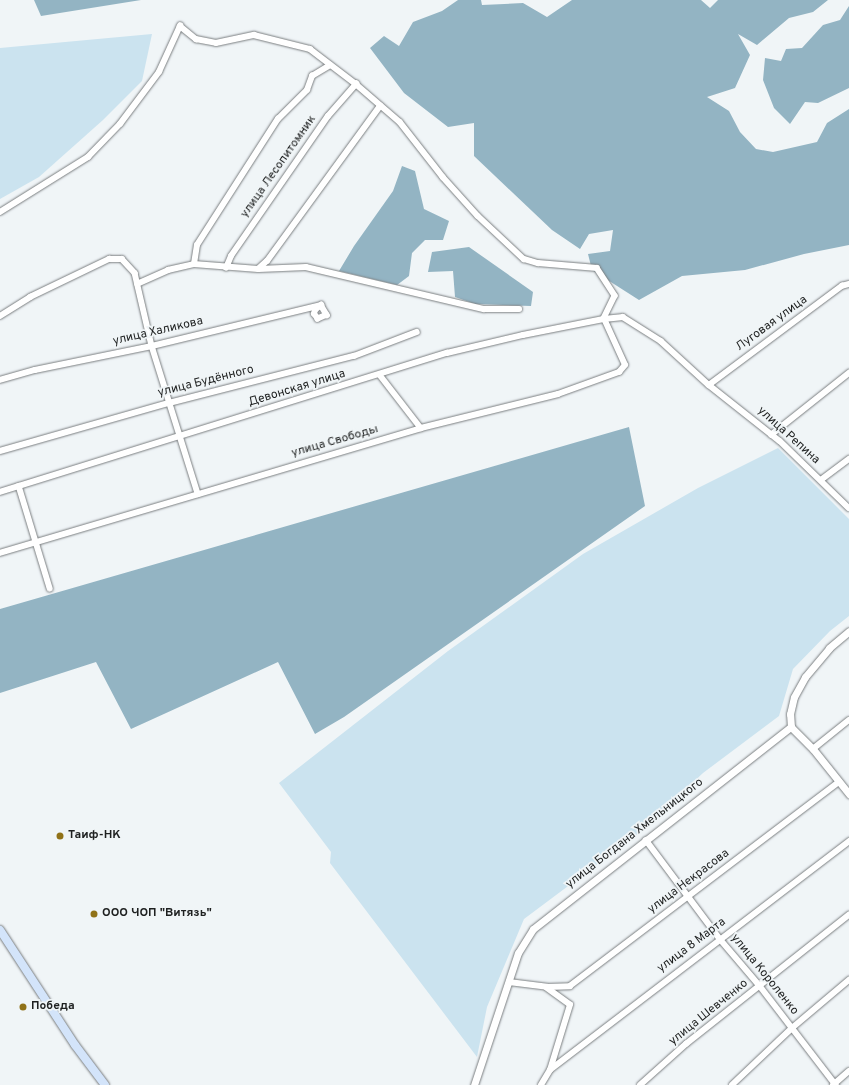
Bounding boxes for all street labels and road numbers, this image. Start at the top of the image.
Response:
street label: улица Лесопитомник [238,113,320,221]
street label: Луговая улица [733,293,811,355]
street label: улица Халикова [112,315,204,349]
street label: улица Будённого [156,363,256,401]
street label: Девонская улица [247,367,347,411]
street label: улица Репина [754,404,822,468]
street label: улица Свободы [290,423,380,461]
street label: улица Богдана Хмельницкого [563,776,707,892]
street label: улица Некрасова [645,847,733,917]
street label: улица 8 Марта [655,916,729,976]
street label: улица Короленко [727,932,801,1018]
street label: улица Шевченко [667,977,751,1049]

